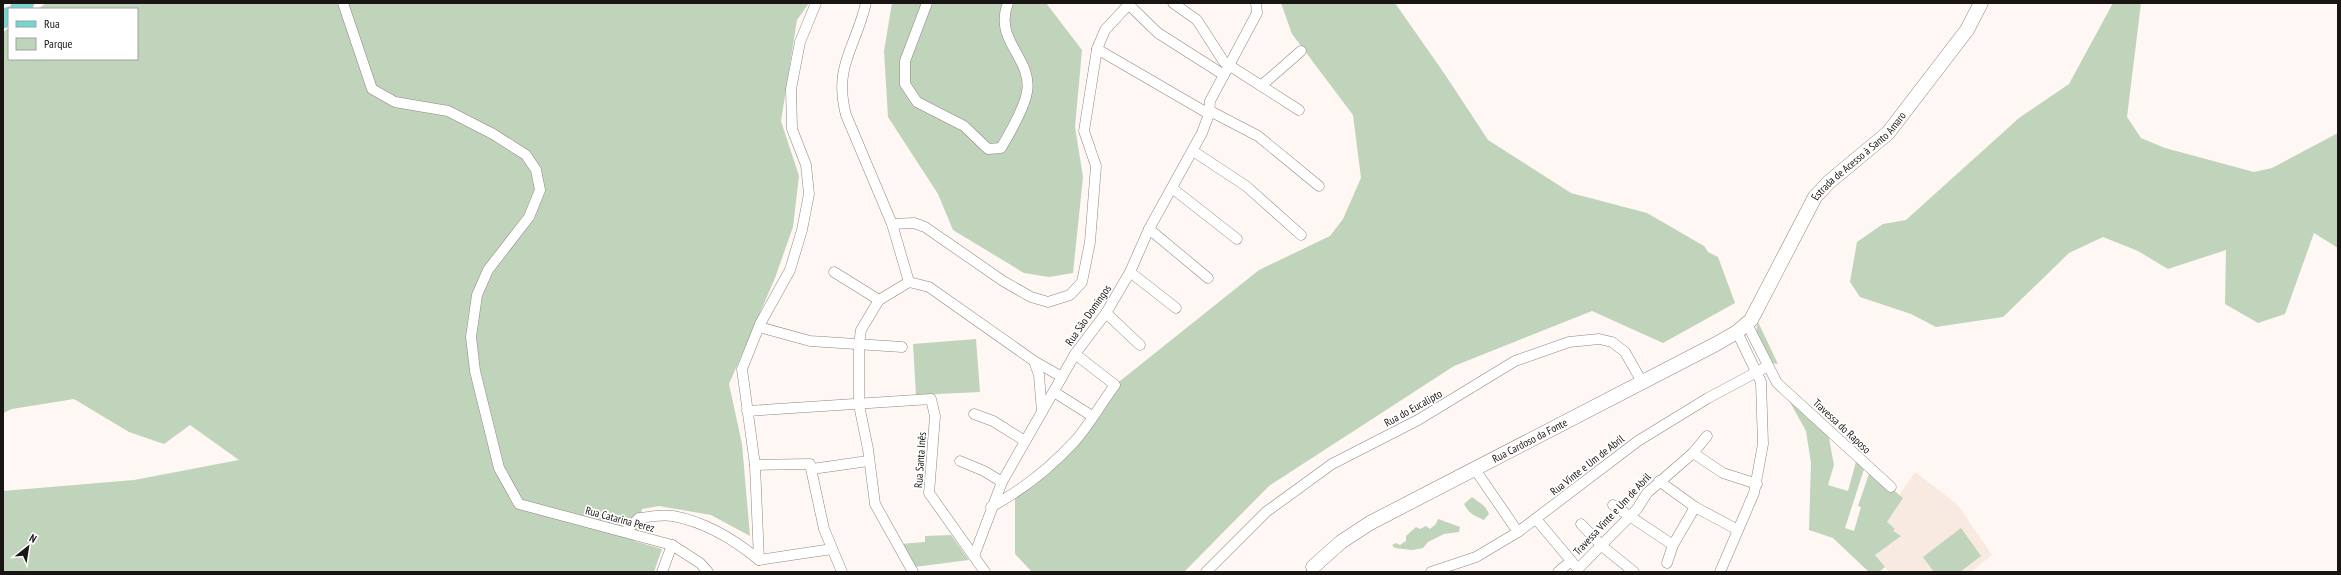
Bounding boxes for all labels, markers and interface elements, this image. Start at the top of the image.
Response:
legend [8,8,138,60]
text: Rua [44,16,60,31]
text: Parque [44,36,73,51]
street label: Estrada de Acesso à Santo Amaro [1808,109,1909,202]
street label: Rua São Domingos [1062,282,1114,348]
street label: Rua do Eucalipto [1382,386,1445,430]
street label: Travessa do Raposo [1810,396,1874,456]
street label: Rua Cardoso da Fonte [1490,415,1570,466]
street label: Rua Santa Inês [911,431,929,488]
street label: Rua Vinte e Um de Abril [1547,432,1627,498]
street label: Travessa Vinte e Um de Abril [1570,470,1654,558]
street label: Rua Catarina Perez [584,503,656,535]
north arrow [8,527,48,567]
text: N [27,531,39,546]

